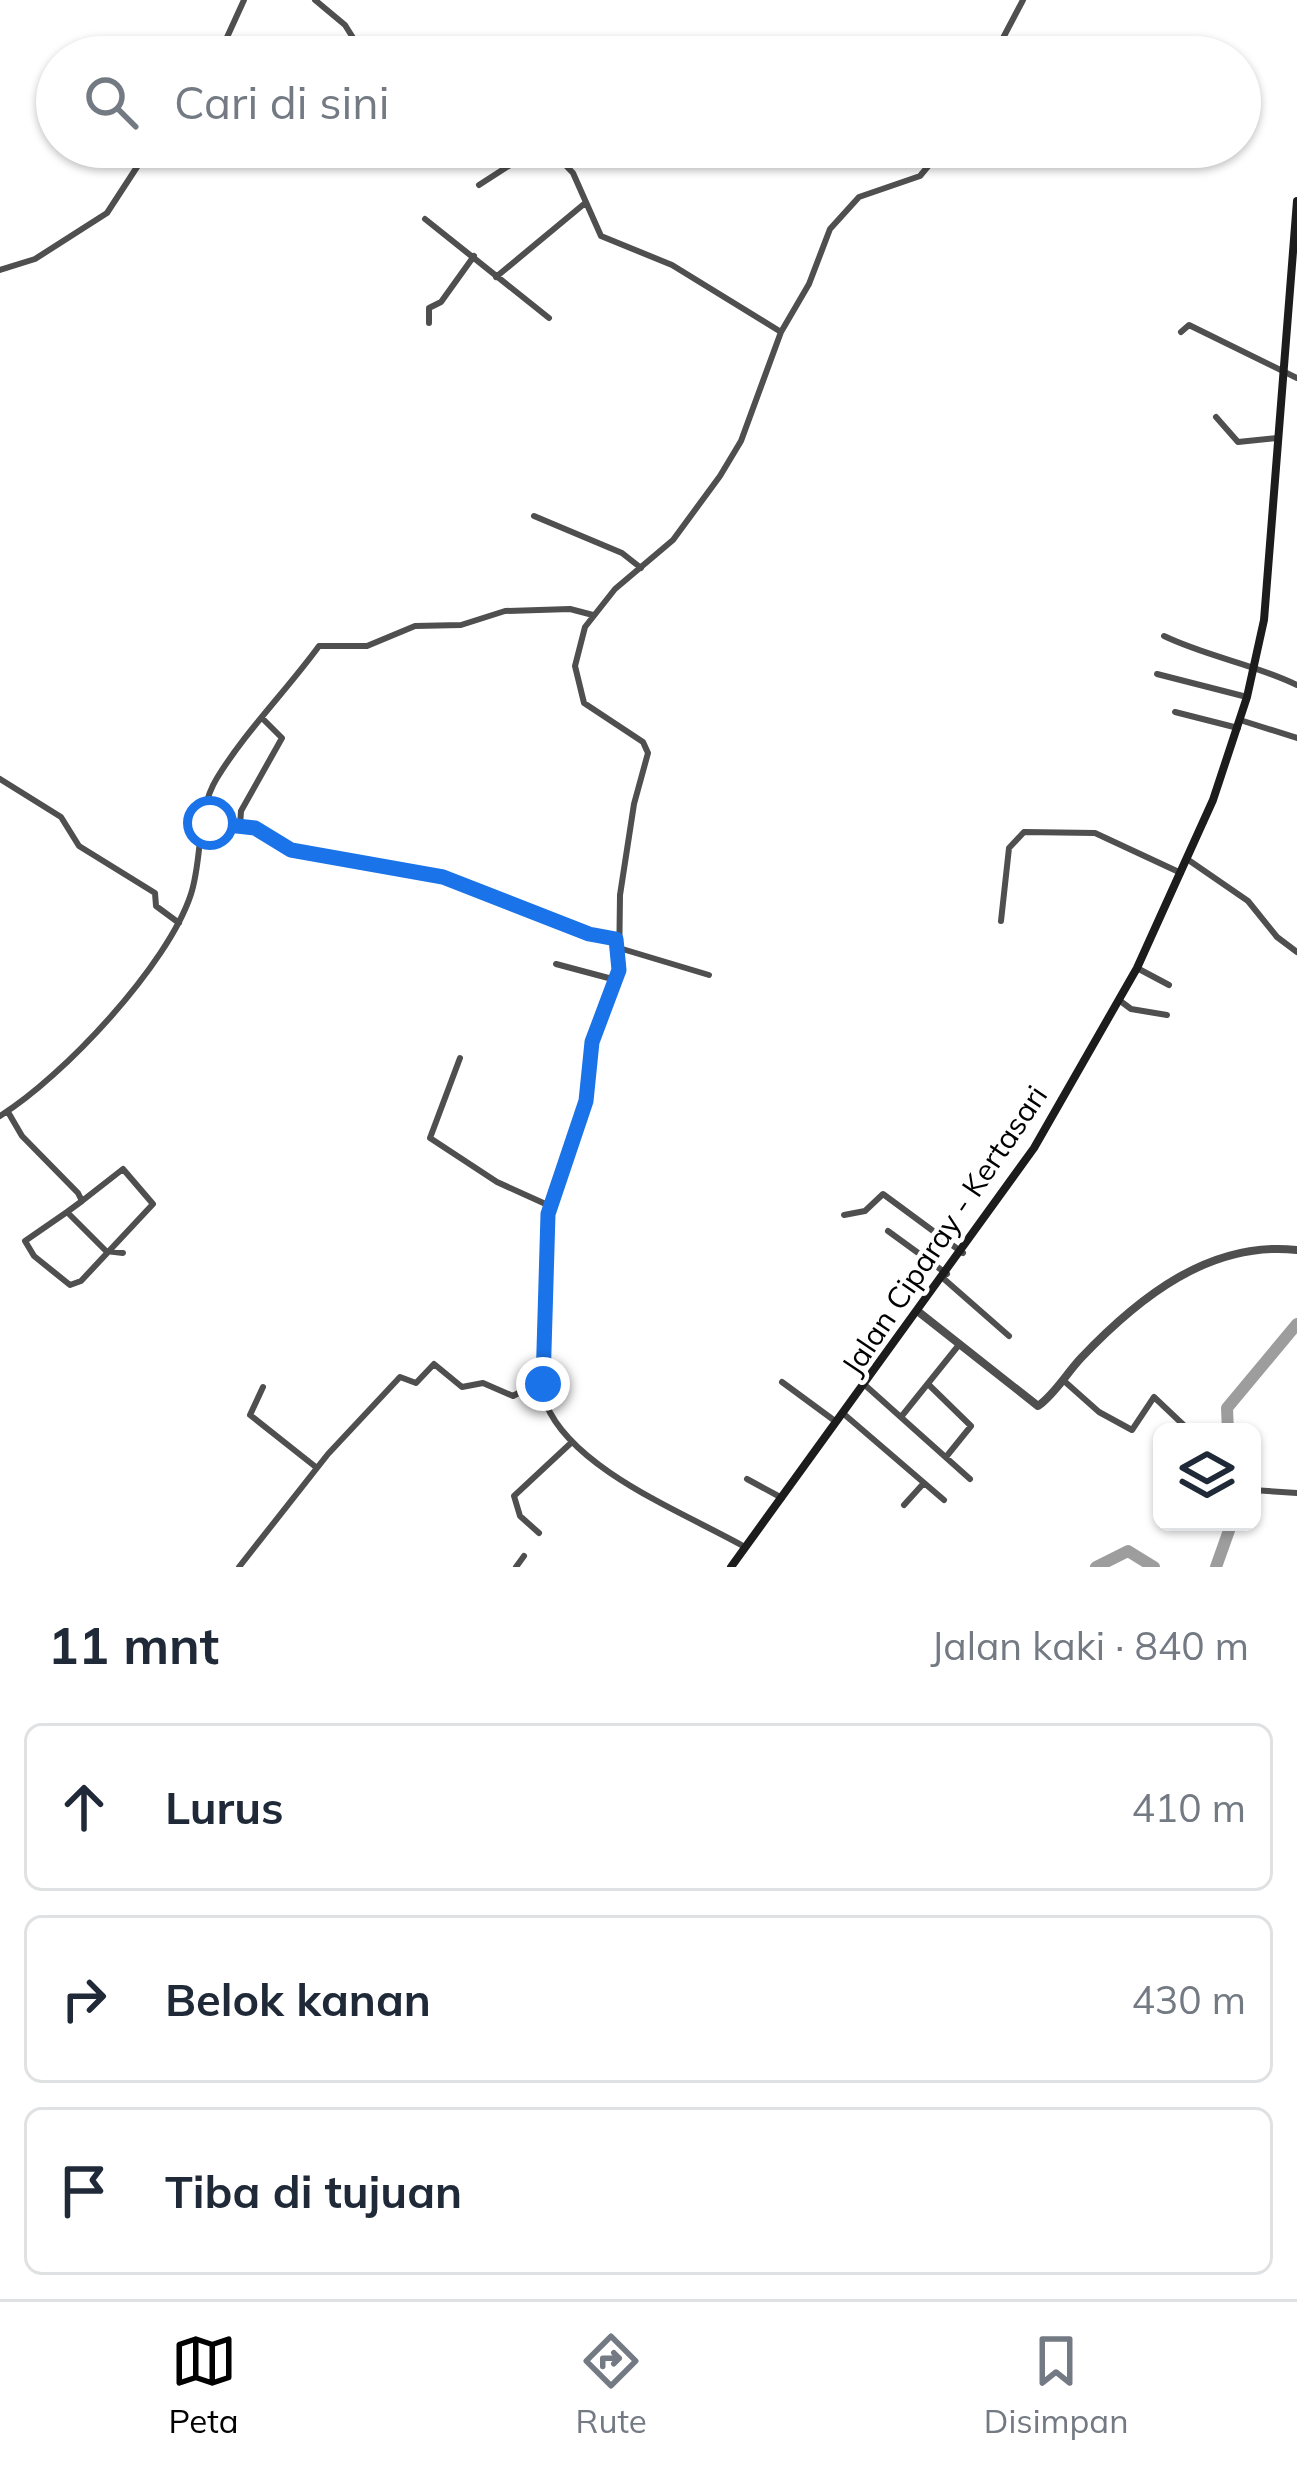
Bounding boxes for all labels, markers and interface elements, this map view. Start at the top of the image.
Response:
search box [36,36,1261,168]
icon: search [78,69,144,135]
text: Cari di sini [174,74,389,130]
route start [183,796,237,850]
street label: Jalan Ciparay - Kertasari [833,1078,1055,1382]
route end [516,1357,570,1411]
map controls [1153,1423,1261,1531]
button: layers [1153,1423,1261,1531]
text: 11 mnt [48,1613,219,1677]
text: Jalan kaki · 840 m [930,1621,1249,1670]
icon: ahead [51,1774,117,1840]
text: Lurus [165,1779,284,1835]
text: 410 m [1131,1783,1246,1832]
icon: right [51,1966,117,2032]
text: Belok kanan [165,1971,431,2027]
text: 430 m [1131,1975,1246,2024]
icon: arrive [51,2158,117,2224]
text: Tiba di tujuan [165,2163,462,2219]
tab: Peta [169,2328,239,2441]
tab: Rute [576,2328,647,2441]
tab: Disimpan [984,2328,1128,2441]

